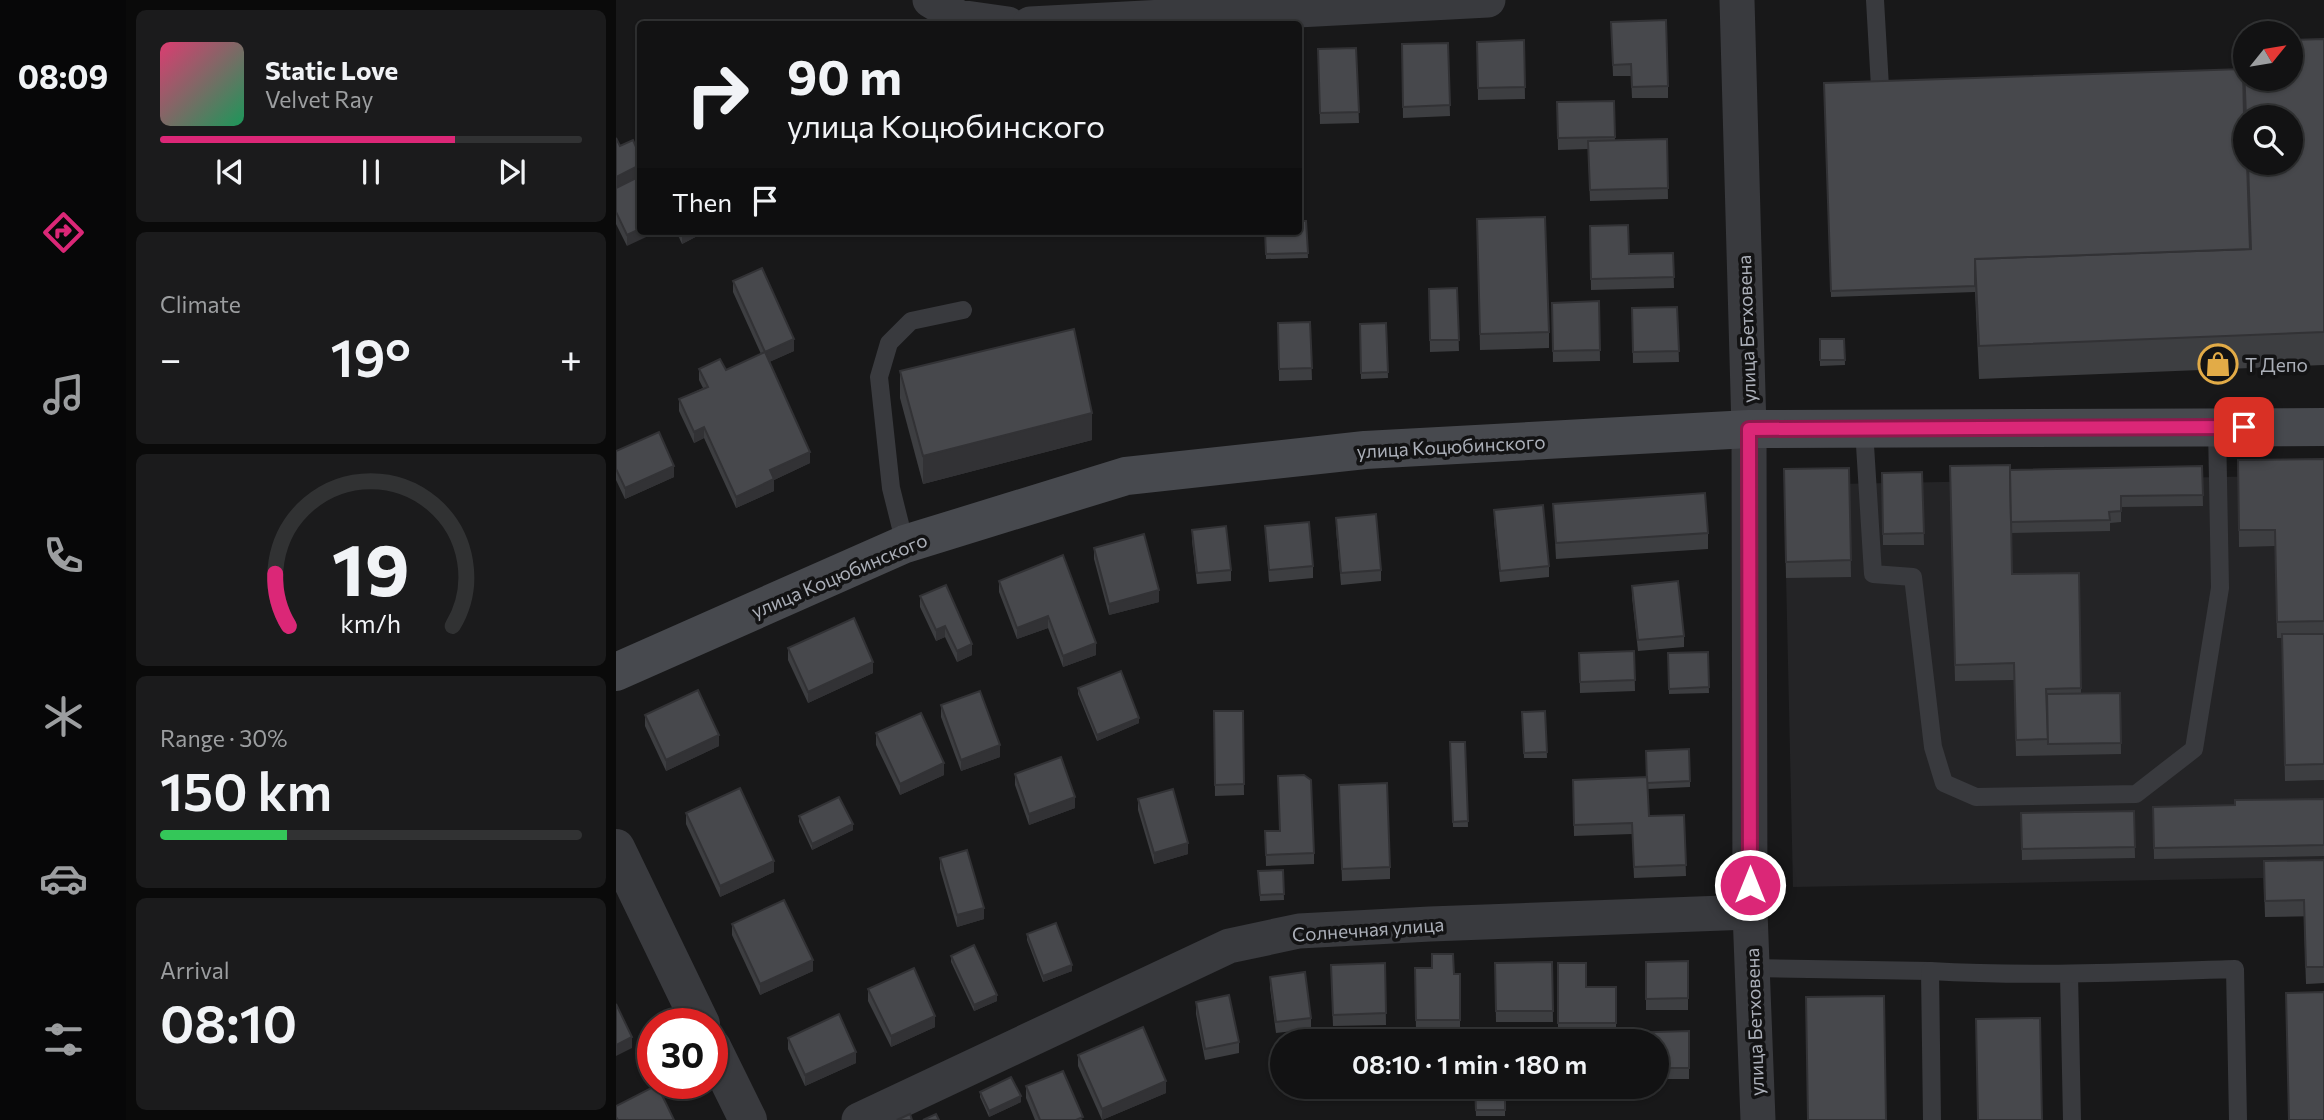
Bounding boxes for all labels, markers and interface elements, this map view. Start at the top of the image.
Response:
north arrow [2233,21,2303,91]
map controls [2233,21,2303,175]
text: 90 m [787,45,902,105]
icon: right [672,49,763,140]
text: Static Love [265,54,398,85]
text: 08:09 [18,56,108,96]
text: Velvet Ray [265,85,373,113]
text: улица Коцюбинского [787,105,1105,145]
button: search [2233,105,2303,175]
icon: previous [211,153,249,191]
icon: pause [352,153,390,191]
icon: next [493,153,531,191]
icon: arrive [746,182,784,220]
text: Then [672,186,732,217]
icon: directions [39,208,88,257]
street label: улица Бетховена [1732,254,1760,404]
text: Climate [160,290,241,318]
text: 19° [330,324,411,388]
text: − [160,334,182,381]
text: + [560,334,582,381]
shop icon: Т Депо [2197,343,2239,385]
place label: Т Депо [2245,353,2308,376]
icon: music [39,370,88,419]
pin [2214,397,2274,457]
icon: arrive [2225,408,2263,446]
street label: улица Коцюбинского [1356,430,1546,462]
text: 19 [332,522,410,611]
street label: улица Коцюбинского [748,528,930,622]
icon: phone [39,531,88,580]
text: km/h [341,608,401,638]
icon: climate [39,692,88,741]
text: Range · 30% [160,724,288,752]
text: 150 km [160,758,332,822]
position arrow [1713,848,1787,922]
icon: car [39,854,88,903]
street label: Солнечная улица [1291,912,1445,946]
street label: улица Бетховена [1740,947,1768,1097]
text: Arrival [160,956,230,984]
text: 08:10 [160,990,297,1054]
speed limit sign: 30 [637,1008,728,1099]
icon: filters [39,1015,88,1064]
text: 08:10 · 1 min · 180 m [1352,1048,1587,1079]

